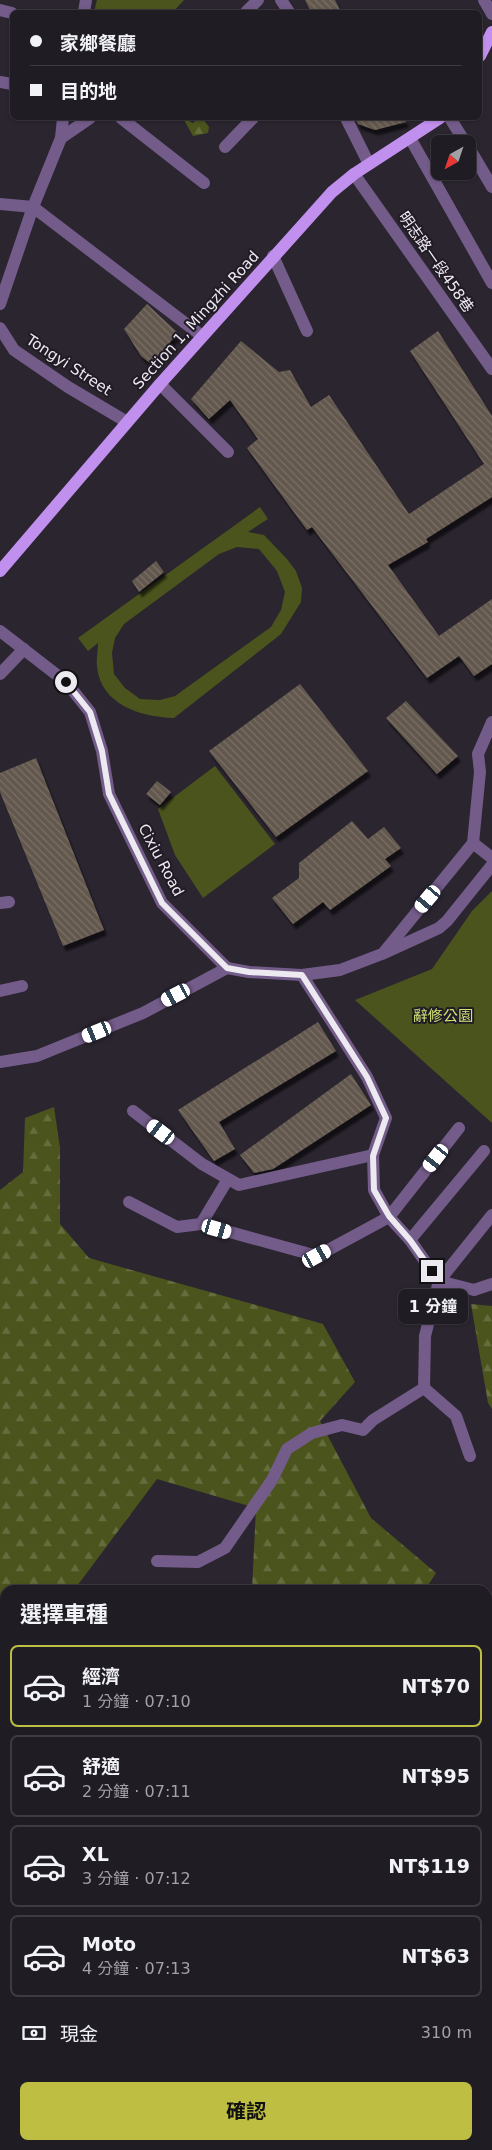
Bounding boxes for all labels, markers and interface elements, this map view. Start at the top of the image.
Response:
text: 家鄉餐廳 [60,32,136,54]
text: 目的地 [60,80,117,102]
north arrow [431,135,476,180]
map controls [431,135,476,180]
street label: 明志路一段458巷 [395,208,477,316]
street label: Section 1, Mingzhi Road [129,247,263,393]
street label: Tongyi Street [22,330,115,399]
route start [55,671,77,693]
street label: Cixiu Road [134,821,188,899]
car [412,883,443,915]
car [159,981,192,1009]
park label: 辭修公園 [413,1007,473,1025]
car [80,1019,113,1045]
car [144,1117,177,1147]
car [420,1142,451,1174]
car [200,1218,233,1240]
car [300,1242,333,1270]
route end [421,1260,443,1282]
callout: 1 分鐘 [397,1288,467,1324]
text: 1 分鐘 [409,1297,457,1316]
text: 選擇車種 [20,1602,108,1627]
icon: car [22,1664,67,1709]
text: 經濟 [82,1665,120,1687]
text: NT$70 [401,1675,470,1697]
text: 1 分鐘 · 07:10 [82,1692,191,1711]
icon: car [22,1754,67,1799]
text: 舒適 [82,1755,120,1777]
text: NT$95 [401,1765,470,1787]
text: 2 分鐘 · 07:11 [82,1782,191,1801]
text: XL [82,1843,109,1865]
icon: car [22,1844,67,1889]
text: NT$119 [388,1855,470,1877]
text: 3 分鐘 · 07:12 [82,1869,191,1888]
text: Moto [82,1933,136,1955]
icon: car [22,1934,67,1979]
text: NT$63 [401,1945,470,1967]
text: 4 分鐘 · 07:13 [82,1959,191,1978]
icon: cash [20,2019,48,2047]
text: 現金 [60,2023,98,2045]
text: 310 m [421,2023,472,2042]
button: 確認 [20,2082,472,2140]

